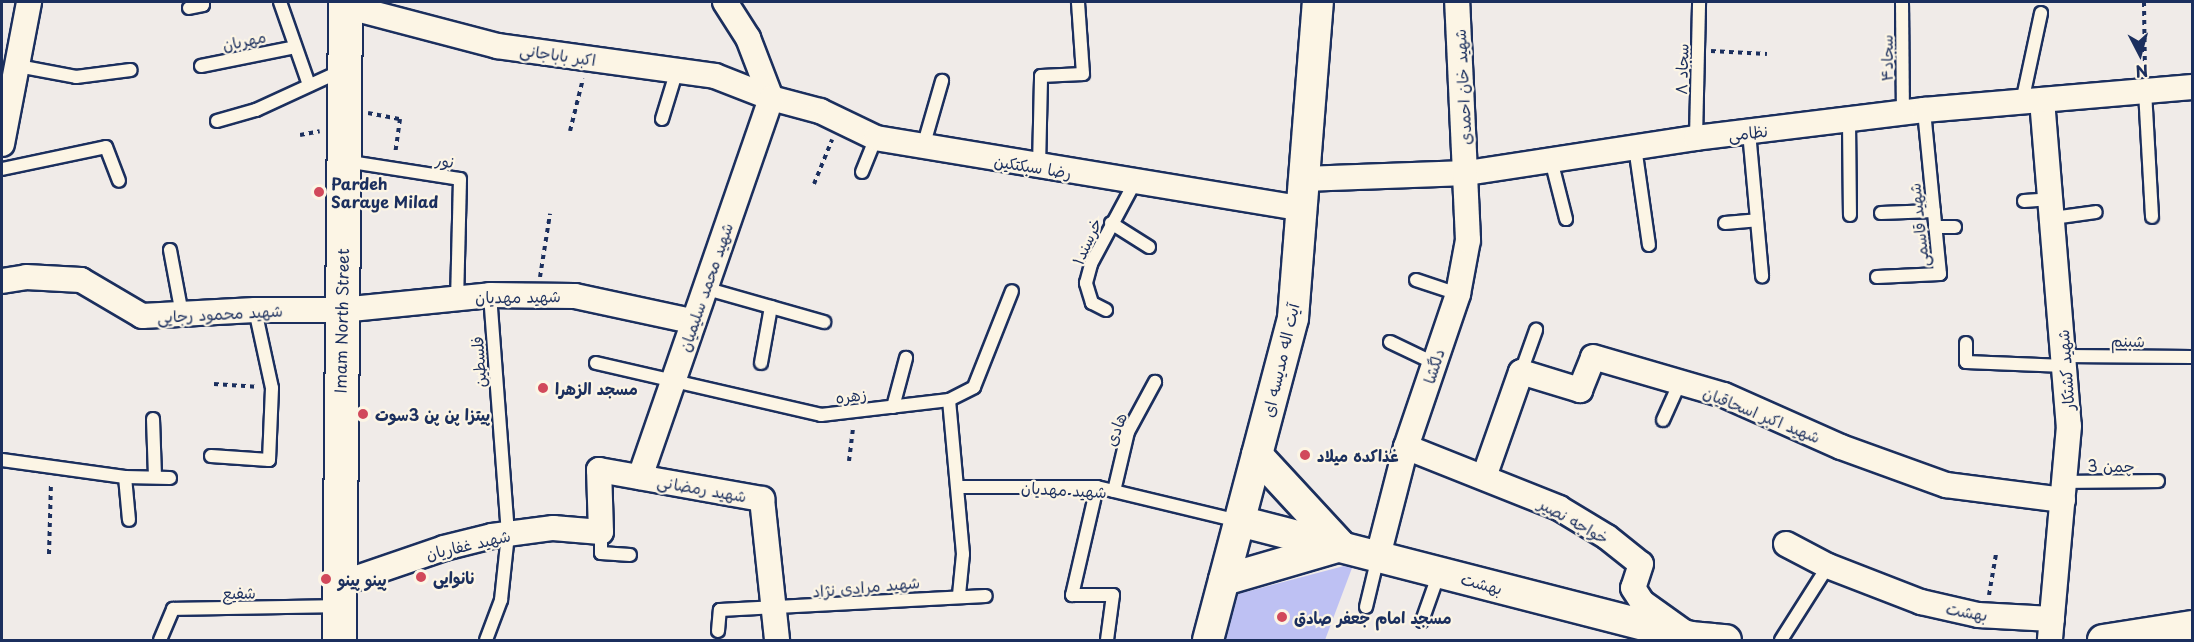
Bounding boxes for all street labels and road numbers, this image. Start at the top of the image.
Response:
street label: مهربان [220,26,268,54]
street label: شهید خان احمدی [1449,28,1475,146]
street label: سجاد۴ [1876,35,1896,81]
street label: اکبر باباجانی [519,39,597,69]
street label: سجاد ۸ [1671,43,1691,95]
street label: نظامی [1727,120,1769,144]
street label: نور [434,149,456,171]
street label: رضا سبکتکین [993,150,1073,182]
street label: شهید قاسمی [1904,182,1932,268]
street label: خرسند۱ [1067,215,1105,267]
street label: شهید محمد سلیمیان [674,220,736,354]
street label: Imam North Street [330,248,352,394]
street label: شهید مهدیان [475,286,561,306]
street label: شهید محمود رجایی [157,300,283,326]
street label: آیت اله مدیسه ای [1258,301,1302,419]
street label: شهید کشتکار [2053,329,2077,411]
street label: شبنم [2111,330,2145,350]
street label: فلسطین [467,336,489,388]
street label: دلگشا [1418,346,1448,386]
street label: شهید اکبر اسحاقیان [1701,382,1823,446]
street label: زهره [834,384,868,406]
street label: هادی [1100,409,1130,449]
street label: چمن 3 [2087,455,2135,475]
street label: شهید رمضانی [656,471,748,505]
street label: شهید مهدیان [1021,477,1107,501]
street label: خواجه نصیر [1536,493,1612,547]
street label: شهید غفاریان [424,525,512,563]
street label: بهشت [1459,568,1505,598]
street label: شهید مرادی نژاد [811,572,921,600]
street label: شفیع [222,582,256,602]
street label: بهشت [1945,598,1989,624]

